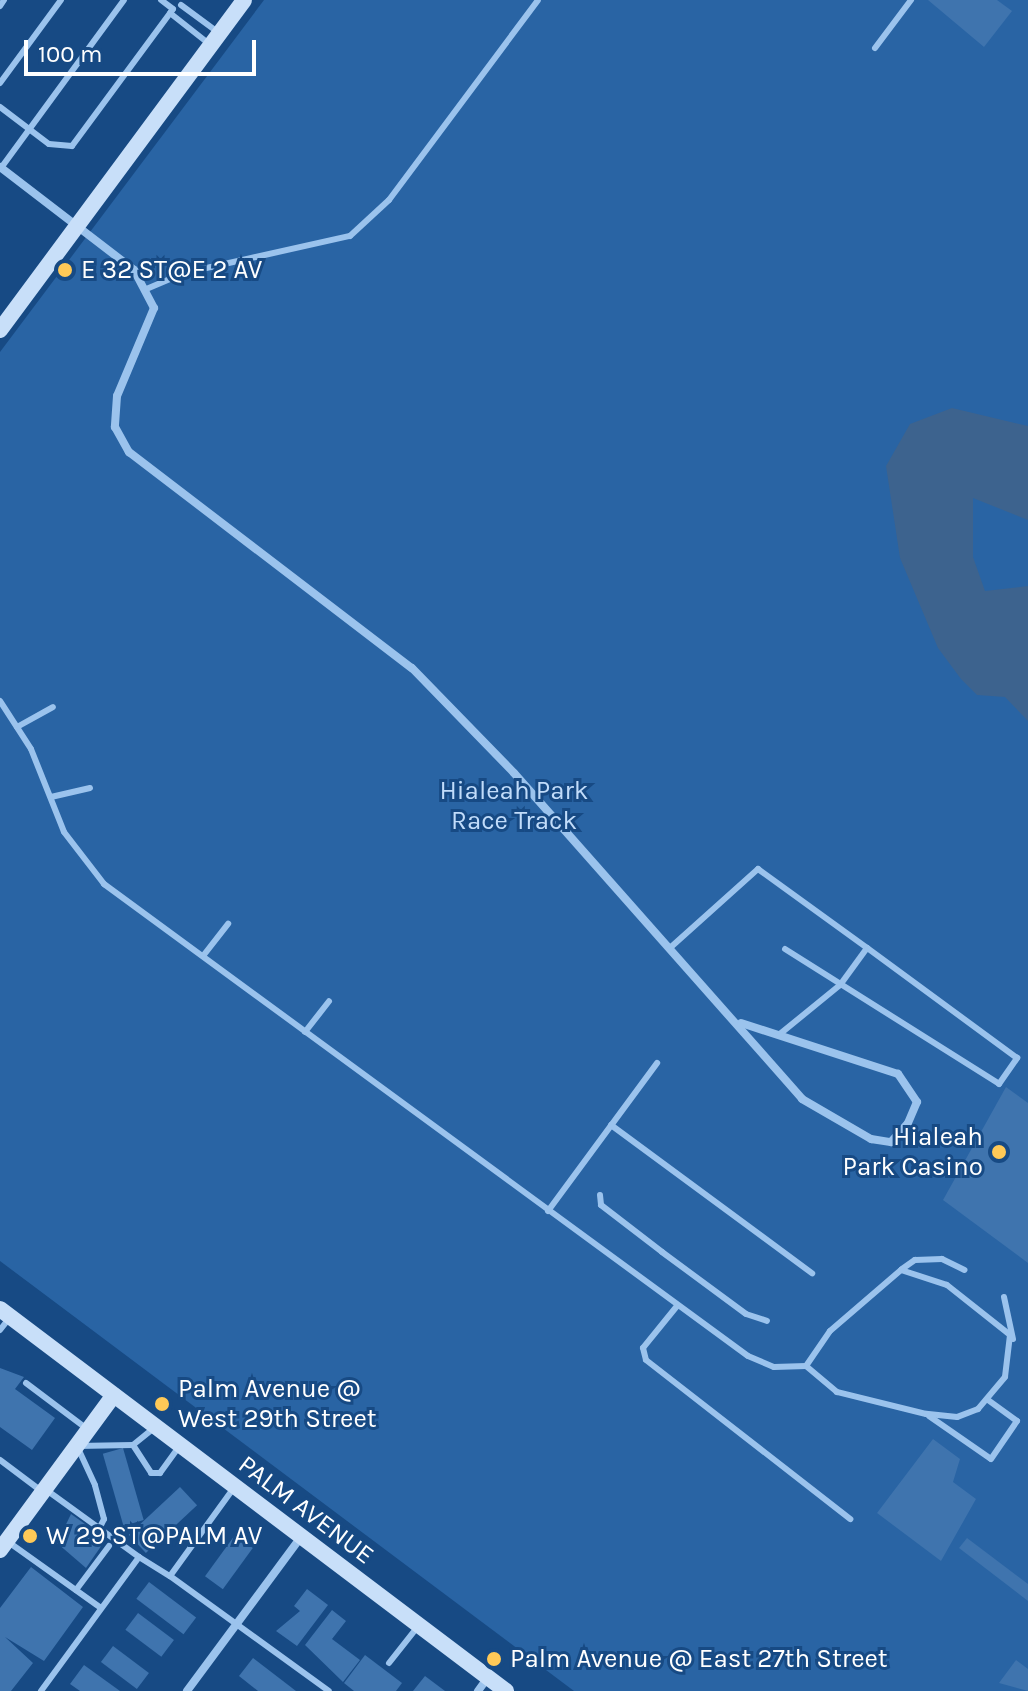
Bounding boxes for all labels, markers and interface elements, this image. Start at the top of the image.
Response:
scale bar [28,24,260,74]
text: 100 m [38,40,103,68]
place label: E 32 ST@E 2 AV [81,254,262,286]
marker: E 32 ST@E 2 AV [56,261,74,279]
park label: Hialeah Park Race Track [439,775,589,836]
place label: Hialeah Park Casino [843,1121,983,1182]
marker: Hialeah Park Casino [990,1143,1008,1161]
place label: Palm Avenue @ West 29th Street [178,1373,377,1434]
marker: Palm Avenue @ West 29th Street [153,1395,171,1413]
street label: PALM AVENUE [232,1449,380,1571]
place label: W 29 ST@PALM AV [46,1520,262,1552]
marker: W 29 ST@PALM AV [21,1527,39,1545]
place label: Palm Avenue @ East 27th Street [510,1643,888,1675]
marker: Palm Avenue @ East 27th Street [485,1650,503,1668]

